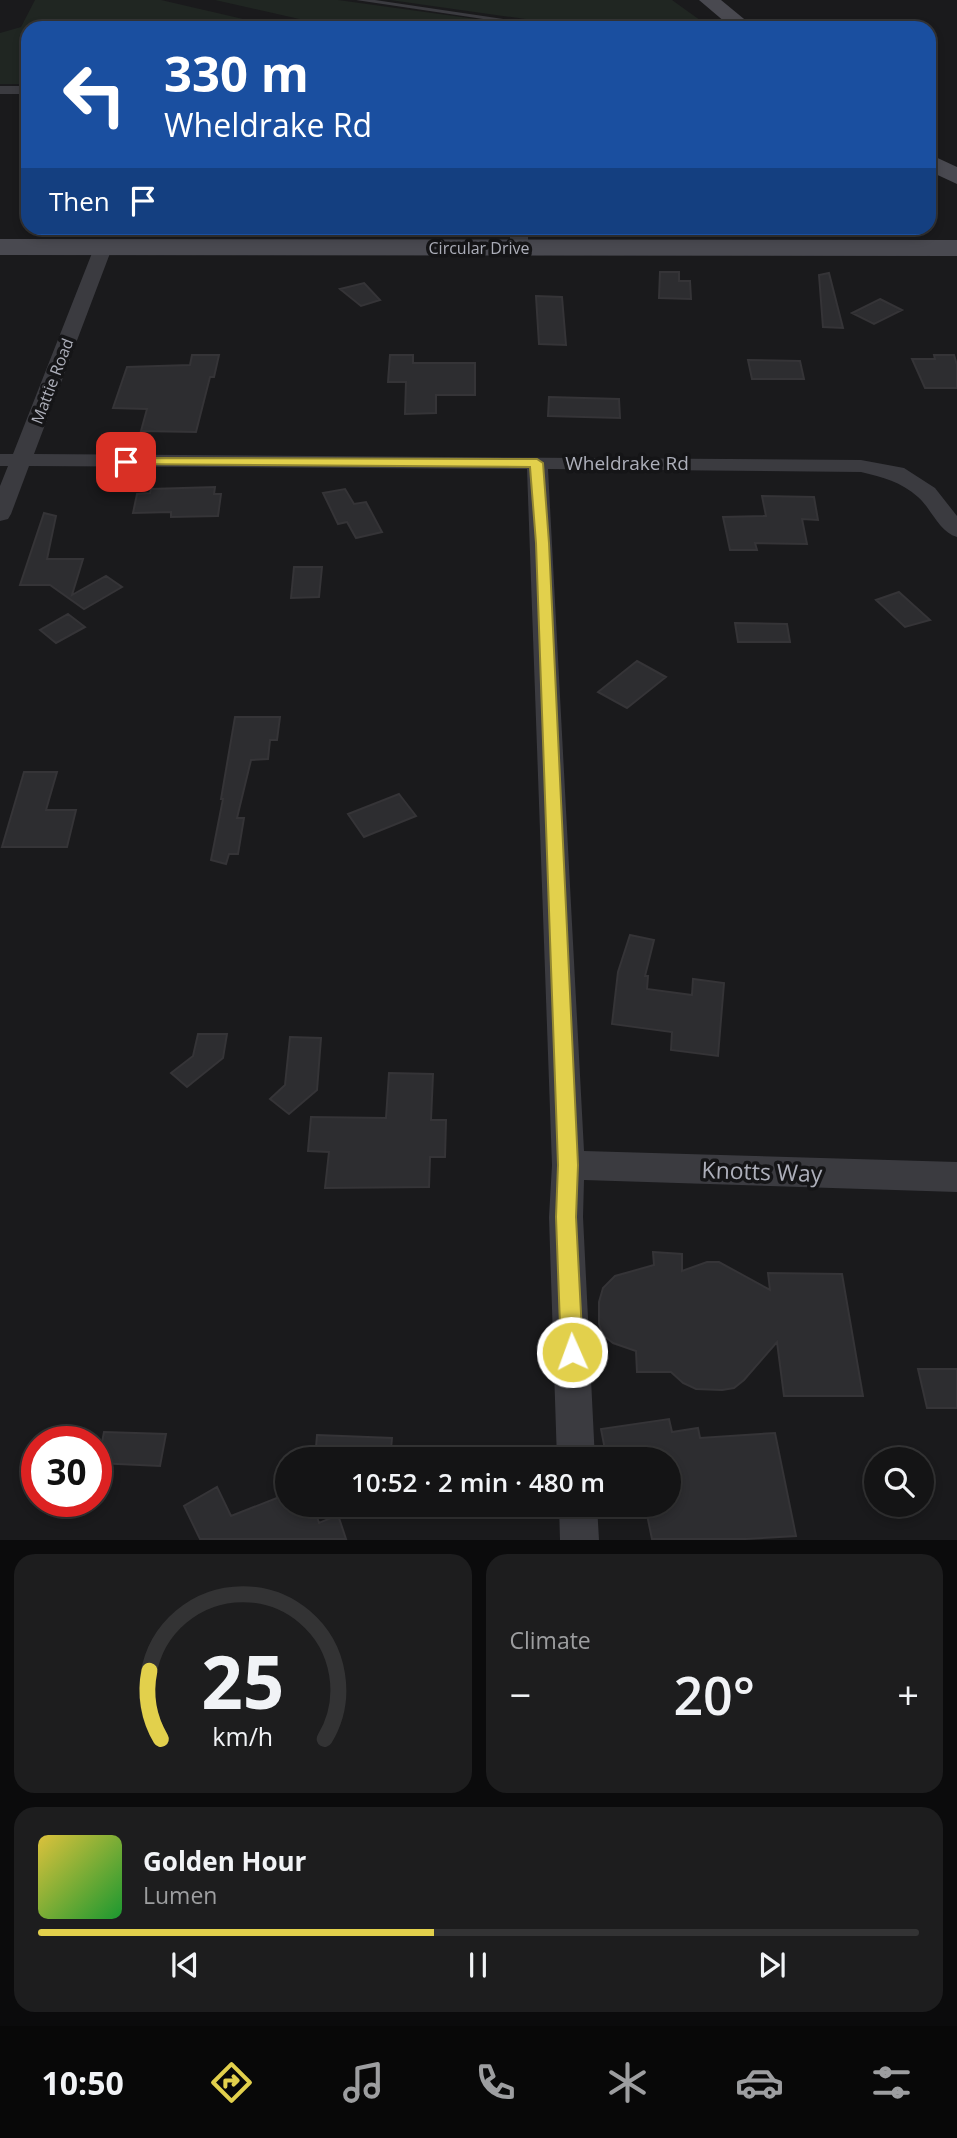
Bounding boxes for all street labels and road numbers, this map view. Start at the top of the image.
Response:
street label: Circular Drive [429,237,529,259]
street label: Mattie Road [26,335,78,427]
street label: Wheldrake Rd [565,450,689,476]
street label: Knotts Way [701,1153,823,1189]

